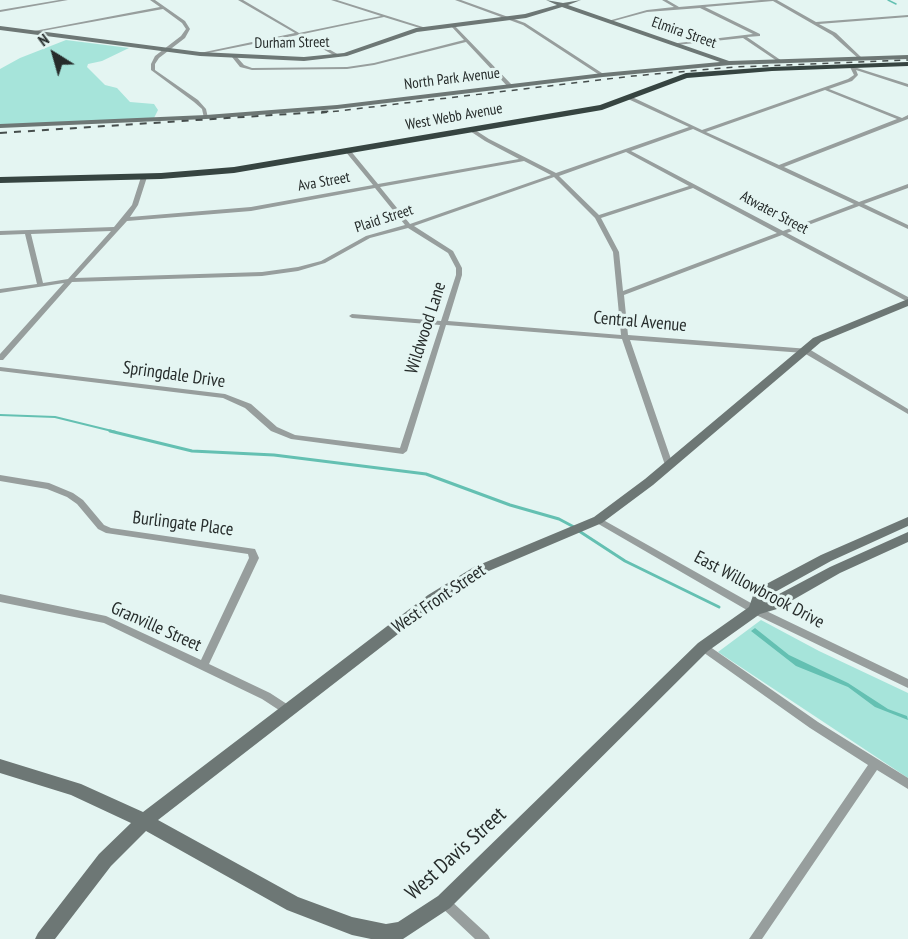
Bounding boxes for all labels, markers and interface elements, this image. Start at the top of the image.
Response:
street label: Elmira Street [649,14,719,52]
north arrow [24,24,84,84]
text: N [34,29,53,50]
street label: Durham Street [254,33,330,53]
street label: North Park Avenue [403,64,501,94]
street label: West Webb Avenue [404,100,504,134]
street label: Ava Street [296,169,352,195]
street label: Atwater Street [737,188,811,238]
street label: Plaid Street [353,201,415,237]
street label: Wildwood Lane [401,279,451,377]
street label: Central Avenue [592,307,688,337]
street label: Springdale Drive [121,357,227,393]
street label: Burlingate Place [131,507,235,541]
street label: East Willowbrook Drive [690,547,828,633]
street label: West Front Street [388,560,490,638]
street label: Granville Street [107,597,205,657]
street label: West Davis Street [401,802,511,906]

